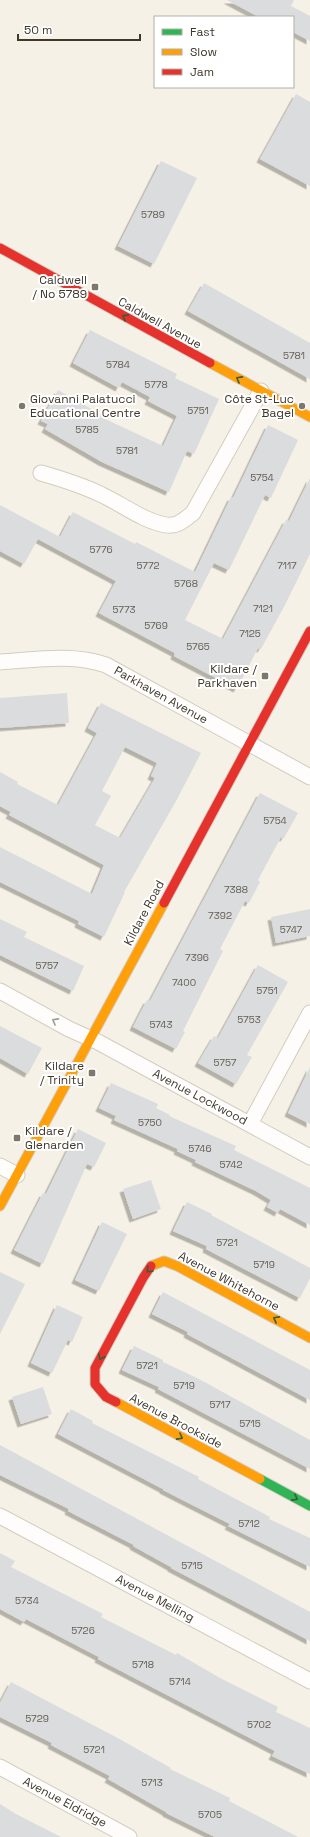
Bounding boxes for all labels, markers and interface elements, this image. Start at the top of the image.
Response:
scale bar [18,16,140,42]
legend [154,16,294,88]
text: 50 m [24,22,52,38]
text: Fast [190,24,215,40]
text: Slow [190,44,217,60]
text: Jam [190,64,214,80]
house number: 5789 [141,208,165,221]
place label: Caldwell / No 5789 [32,272,87,302]
marker: Caldwell / No 5789 [90,282,100,292]
street label: Caldwell Avenue [115,293,205,353]
one-way arrow [121,314,129,321]
house number: 5781 [283,349,305,362]
house number: 5784 [106,358,130,371]
one-way arrow [235,376,243,384]
house number: 5778 [144,378,168,391]
place label: Giovanni Palatucci Educational Centre [30,391,141,421]
place label: Côte St-Luc Bagel [224,391,294,421]
marker: Giovanni Palatucci Educational Centre [17,401,27,411]
marker: Côte St-Luc Bagel [297,401,307,411]
house number: 5751 [187,404,209,417]
house number: 5785 [75,423,99,436]
house number: 5781 [116,444,138,457]
house number: 5754 [250,471,274,484]
house number: 5776 [89,543,113,556]
house number: 5772 [136,559,160,572]
house number: 7117 [277,559,297,572]
house number: 5768 [174,577,198,590]
house number: 7121 [253,602,273,615]
house number: 5773 [112,603,136,616]
house number: 5769 [144,619,168,632]
house number: 7125 [239,627,261,640]
house number: 5765 [186,640,210,653]
place label: Kildare / Parkhaven [197,661,258,691]
street label: Parkhaven Avenue [111,663,211,727]
marker: Kildare / Parkhaven [260,671,270,681]
house number: 5754 [263,814,287,827]
street label: Kildare Road [120,878,168,948]
house number: 7388 [224,883,248,896]
house number: 7392 [208,909,232,922]
house number: 5747 [280,923,303,936]
house number: 7396 [185,951,209,964]
house number: 5757 [35,959,59,972]
house number: 7400 [172,976,196,989]
house number: 5751 [256,984,278,997]
house number: 5753 [237,1013,261,1026]
house number: 5743 [149,1018,173,1031]
one-way arrow [52,1019,59,1026]
house number: 5757 [213,1056,237,1069]
place label: Kildare / Trinity [40,1058,84,1088]
street label: Avenue Lockwood [150,1065,250,1129]
marker: Kildare / Trinity [87,1068,97,1078]
house number: 5750 [138,1116,162,1129]
place label: Kildare / Glenarden [25,1123,84,1153]
marker: Kildare / Glenarden [12,1133,22,1143]
house number: 5746 [188,1142,212,1155]
house number: 5742 [219,1158,243,1171]
house number: 5721 [216,1236,238,1249]
street label: Avenue Whitehorne [176,1248,282,1314]
house number: 5719 [253,1258,275,1271]
one-way arrow [146,1265,154,1273]
one-way arrow [272,1317,280,1324]
one-way arrow [98,1353,106,1360]
house number: 5721 [136,1359,158,1372]
house number: 5719 [173,1379,195,1392]
street label: Avenue Brookside [127,1390,225,1452]
house number: 5717 [209,1398,231,1411]
house number: 5715 [239,1417,261,1430]
one-way arrow [176,1432,183,1440]
one-way arrow [291,1493,298,1501]
house number: 5712 [238,1517,260,1530]
house number: 5715 [181,1559,203,1572]
street label: Avenue Melling [113,1571,197,1625]
house number: 5734 [15,1594,39,1607]
house number: 5726 [71,1624,95,1637]
house number: 5718 [132,1658,154,1671]
house number: 5714 [169,1675,191,1688]
house number: 5729 [25,1712,49,1725]
house number: 5702 [247,1718,271,1731]
house number: 5721 [83,1743,105,1756]
street label: Avenue Eldridge [20,1773,110,1831]
house number: 5713 [141,1776,163,1789]
house number: 5705 [198,1808,222,1821]

